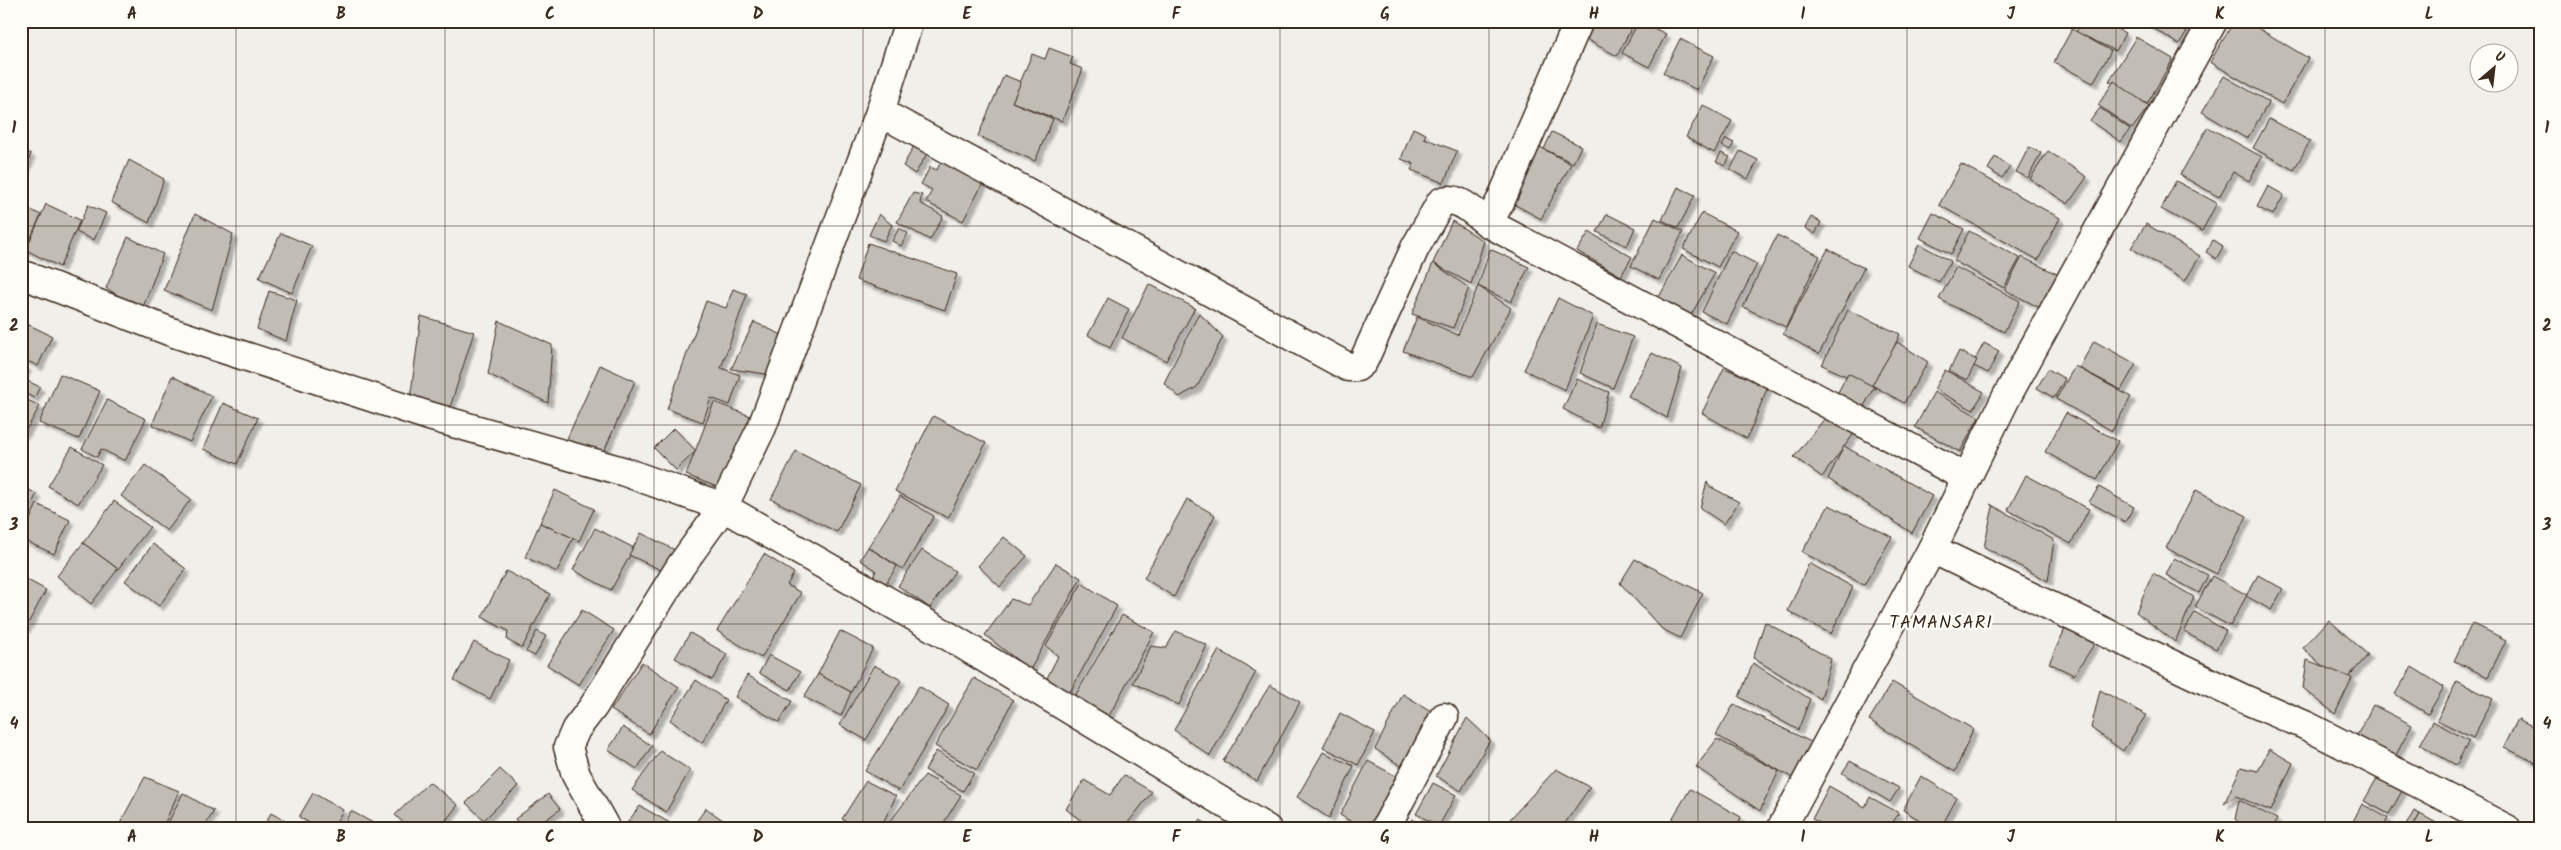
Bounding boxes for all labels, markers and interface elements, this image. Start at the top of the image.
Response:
text: A [127,2,137,27]
text: B [336,2,346,27]
text: C [545,2,555,27]
text: D [753,2,764,27]
text: E [963,2,973,27]
text: F [1172,2,1182,27]
text: G [1380,2,1390,27]
text: H [1589,2,1599,27]
text: I [1801,2,1806,27]
text: J [2007,2,2016,27]
text: K [2215,2,2225,27]
text: L [2425,2,2433,27]
north arrow [2468,42,2518,92]
text: U [2491,46,2509,69]
text: 1 [12,116,17,141]
text: 1 [2545,116,2550,141]
text: 2 [9,314,19,339]
text: 2 [2542,314,2552,339]
text: 3 [9,513,19,538]
text: 3 [2542,513,2552,538]
district label: TAMANSARI [1889,609,1993,638]
text: 4 [10,712,19,737]
text: 4 [2543,712,2552,737]
text: A [127,825,137,850]
text: B [336,825,346,850]
text: C [545,825,555,850]
text: D [753,825,764,850]
text: E [963,825,973,850]
text: F [1172,825,1182,850]
text: G [1380,825,1390,850]
text: H [1589,825,1599,850]
text: I [1801,825,1806,850]
text: J [2007,825,2016,850]
text: K [2215,825,2225,850]
text: L [2425,825,2433,850]

